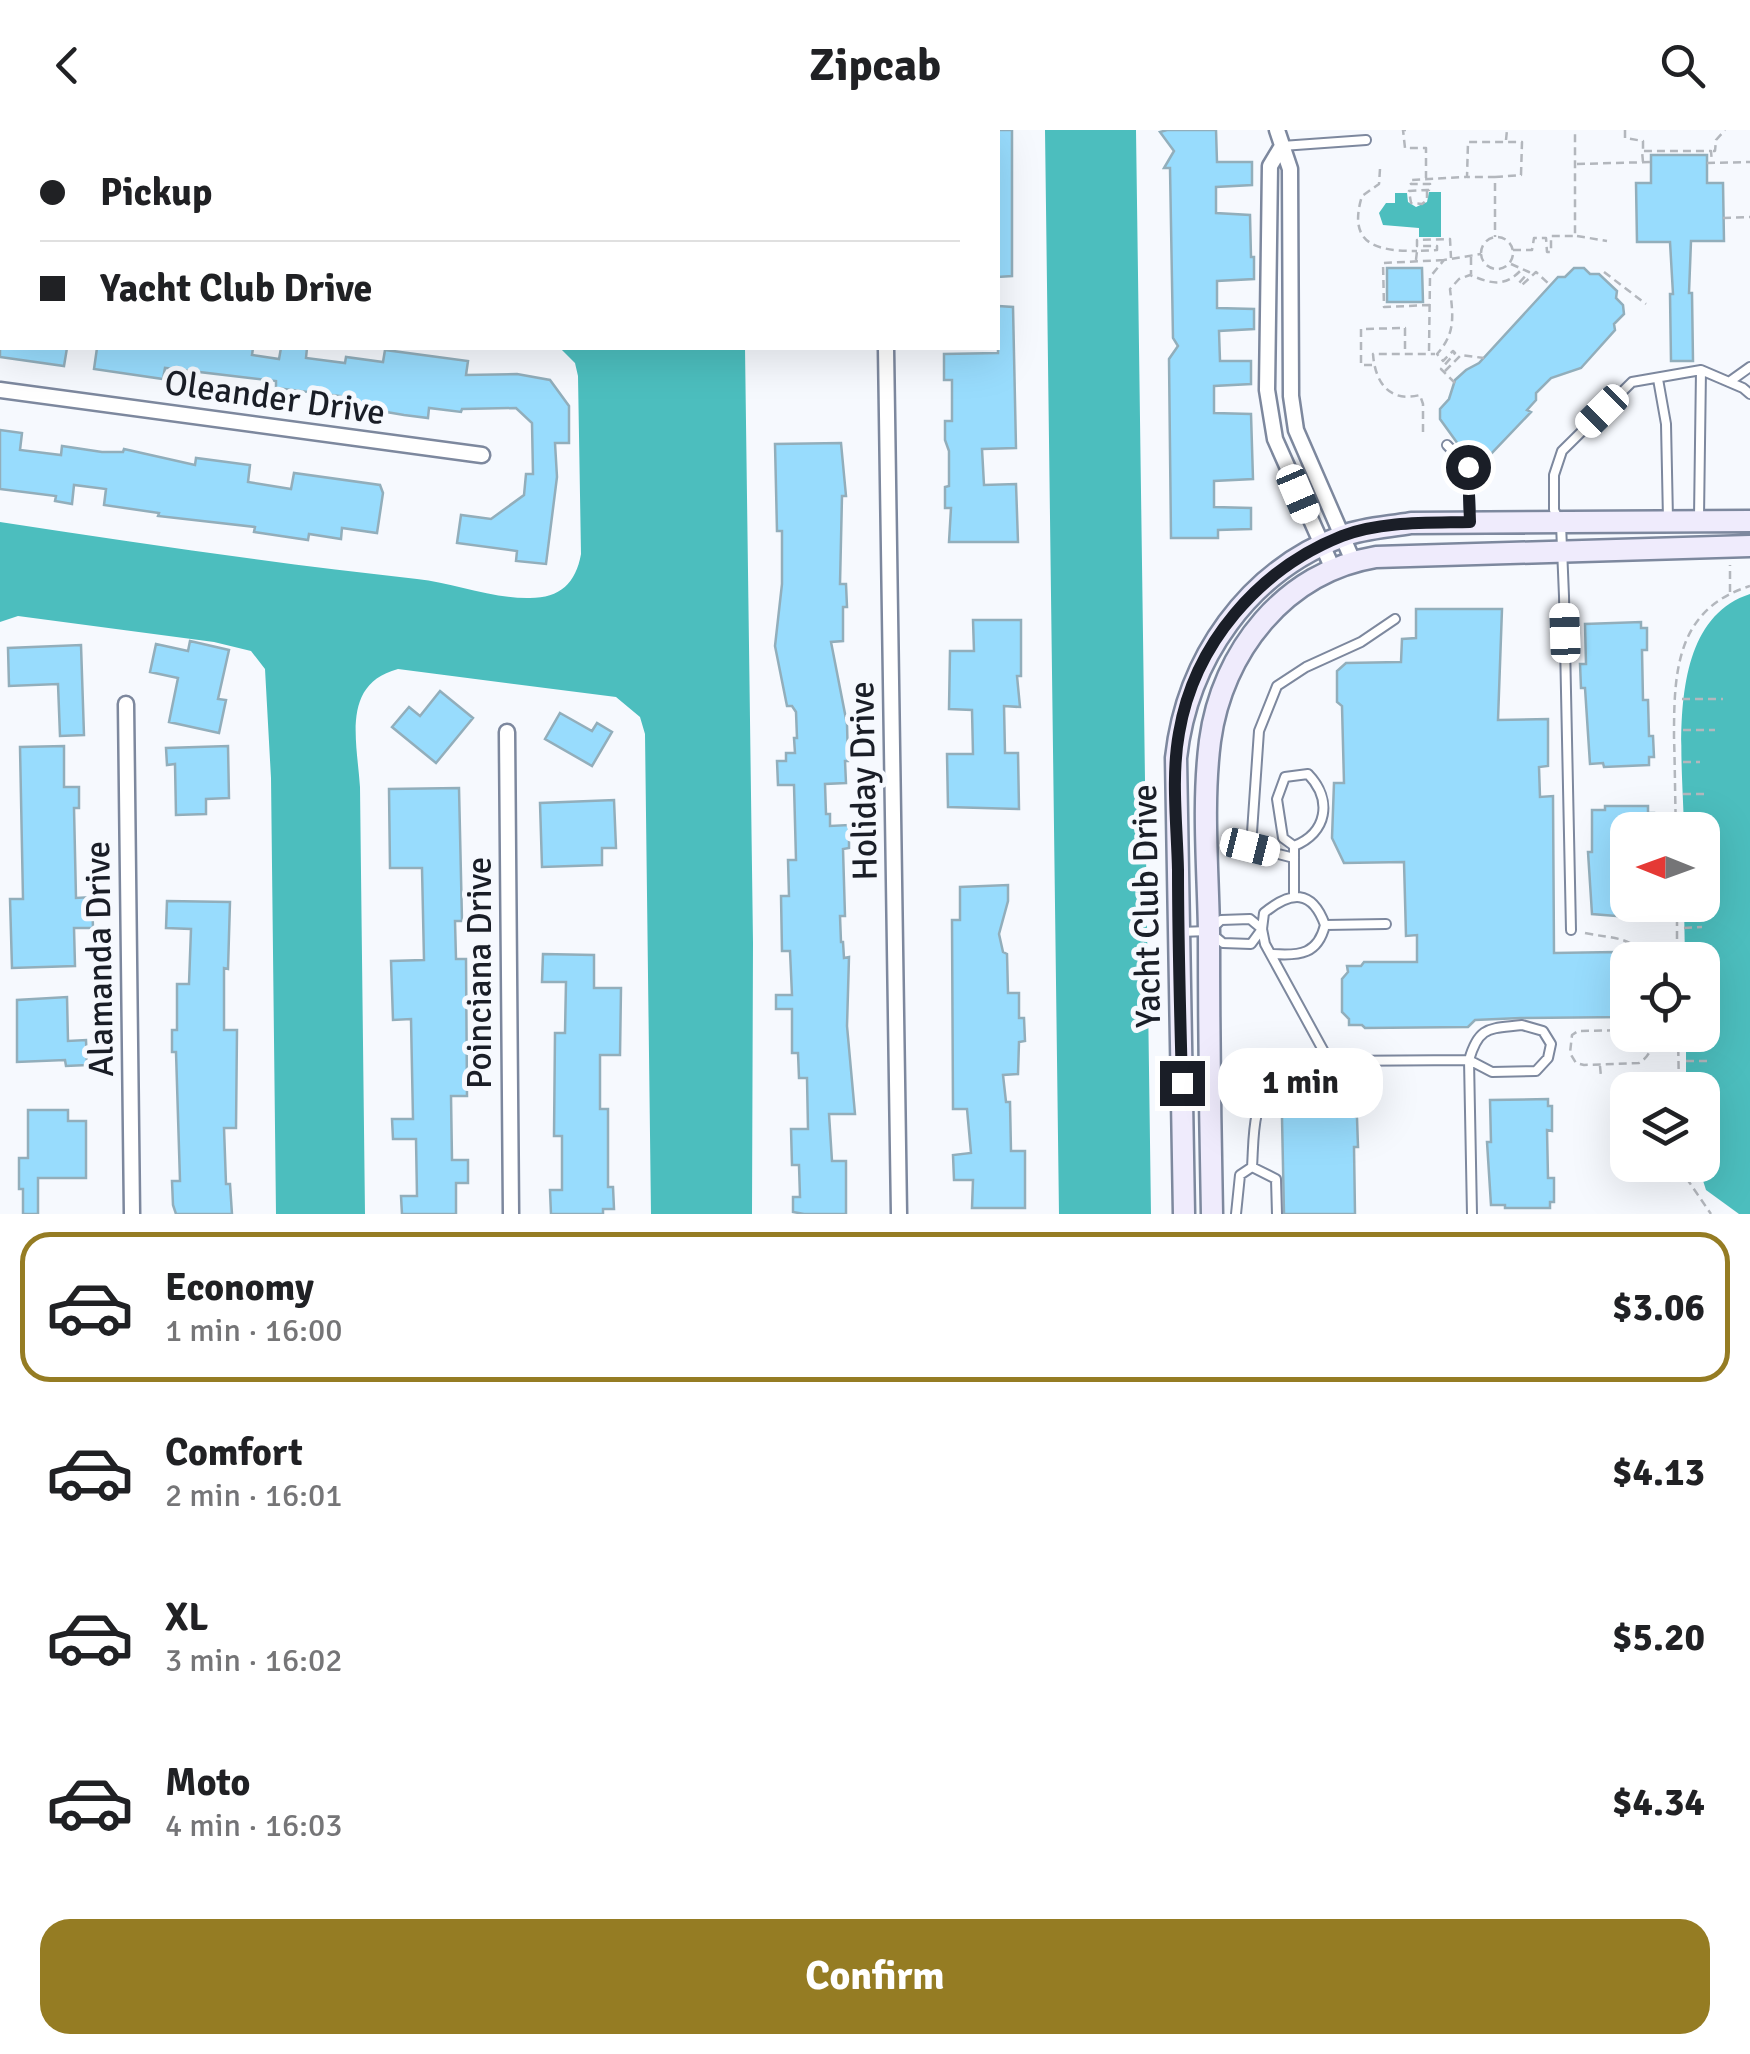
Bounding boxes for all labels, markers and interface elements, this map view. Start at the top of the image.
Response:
icon: back [40,38,95,93]
text: Zipcab [809,38,941,93]
icon: search [1655,38,1710,93]
text: Pickup [100,169,212,216]
text: Yacht Club Drive [100,265,372,312]
street label: Oleander Drive [162,361,388,434]
car [1570,379,1634,443]
route start [1446,445,1491,490]
car [1272,461,1324,527]
car [1549,602,1581,664]
street label: Holiday Drive [840,681,887,881]
street label: Yacht Club Drive [1123,784,1170,1028]
north arrow [1610,812,1720,922]
map controls [1610,812,1720,1182]
car [1217,825,1283,869]
street label: Alamanda Drive [76,841,123,1077]
street label: Poinciana Drive [458,857,501,1089]
button: locate [1610,942,1720,1052]
callout: 1 min [1217,1048,1382,1118]
route end [1160,1061,1205,1106]
text: 1 min [1262,1063,1339,1102]
button: layers [1610,1072,1720,1182]
icon: car [45,1262,135,1352]
text: Economy [165,1264,314,1311]
text: $3.06 [1612,1284,1705,1331]
text: 1 min · 16:00 [165,1311,343,1350]
icon: car [45,1427,135,1517]
text: Comfort [165,1429,303,1476]
text: $4.13 [1612,1449,1705,1496]
text: 2 min · 16:01 [165,1476,343,1515]
icon: car [45,1592,135,1682]
text: XL [165,1594,208,1641]
text: $5.20 [1612,1614,1705,1661]
text: 3 min · 16:02 [165,1641,343,1680]
icon: car [45,1757,135,1847]
text: Moto [165,1759,250,1806]
text: $4.34 [1612,1779,1705,1826]
text: 4 min · 16:03 [165,1806,343,1845]
button: Confirm [40,1919,1710,2034]

